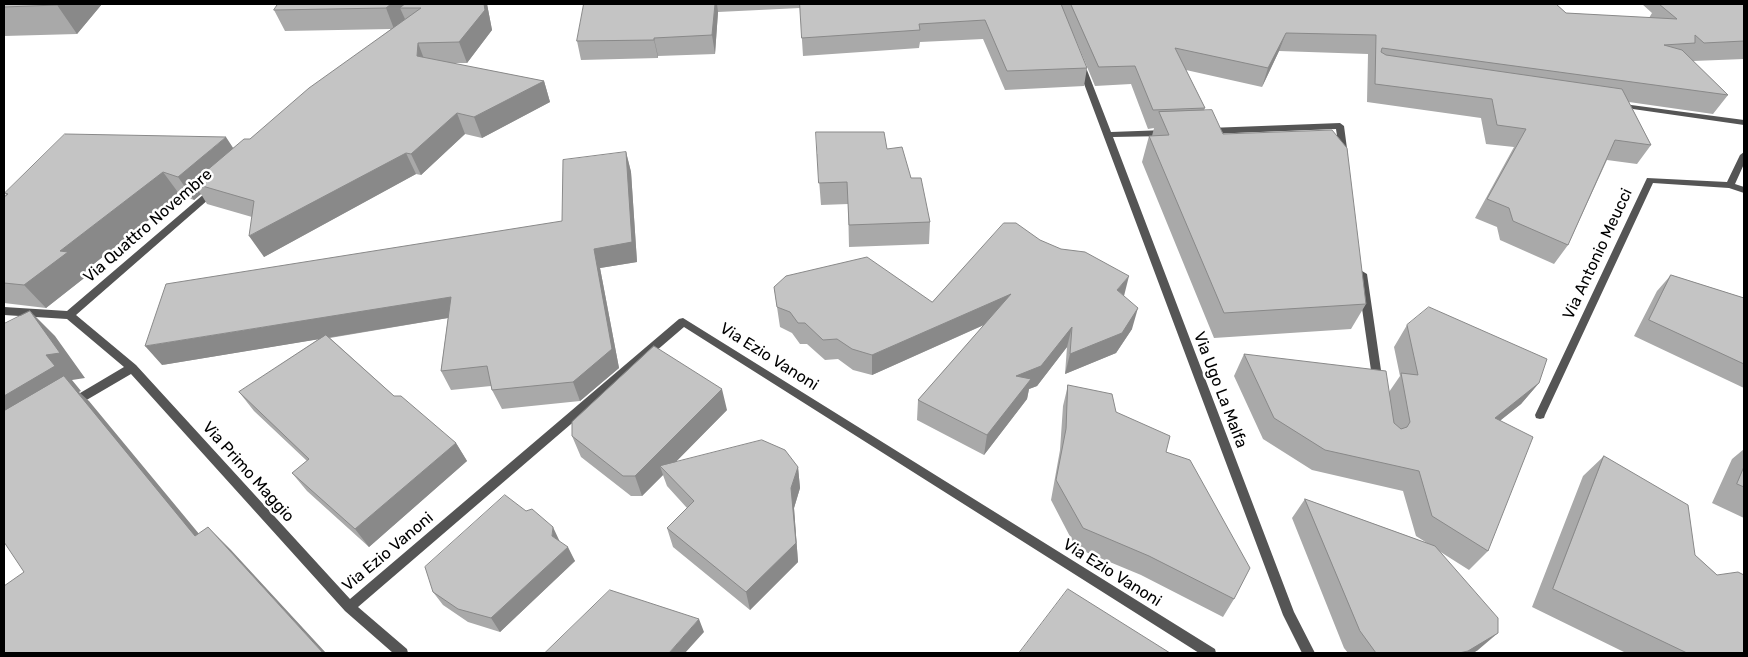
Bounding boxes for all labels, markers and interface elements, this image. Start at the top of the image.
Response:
street label: Via Quattro Novembre [80,165,216,287]
street label: Via Antonio Meucci [1559,185,1637,323]
street label: Via Ezio Vanoni [716,319,822,395]
street label: Via Ugo La Malfa [1189,329,1251,451]
street label: Via Primo Maggio [198,418,298,526]
street label: Via Ezio Vanoni [339,508,437,596]
street label: Via Ezio Vanoni [1059,535,1165,611]

